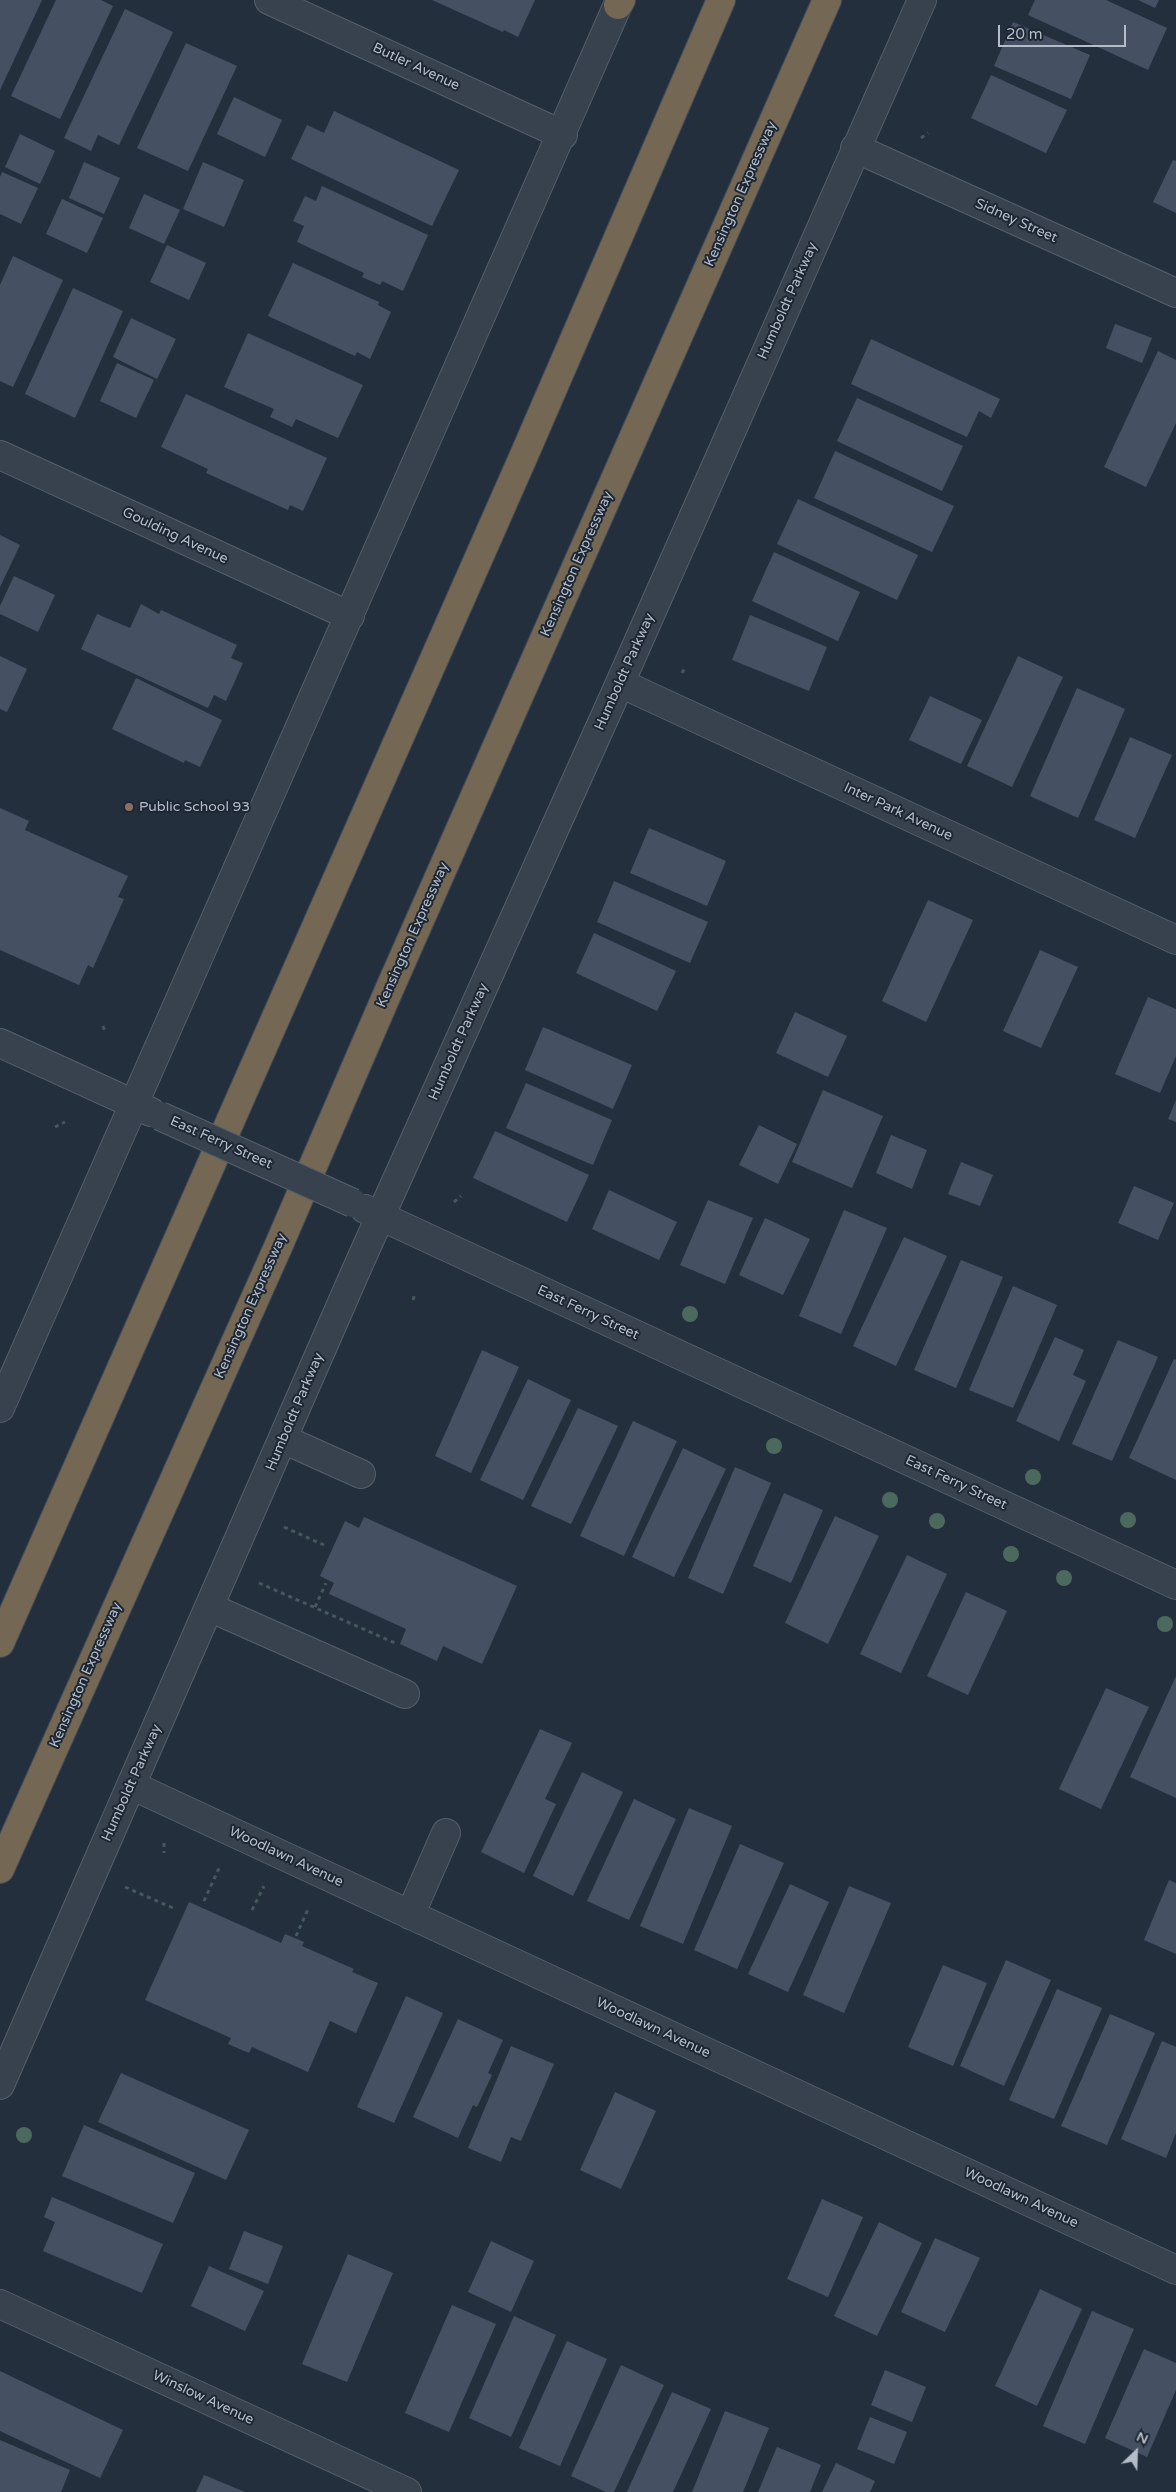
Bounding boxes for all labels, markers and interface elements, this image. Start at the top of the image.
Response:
scale bar [1001,15,1128,47]
text: 20 m [1006,25,1043,43]
street label: Butler Avenue [370,40,462,94]
street label: Kensington Expressway [701,119,781,269]
street label: Sidney Street [972,195,1060,247]
street label: Humboldt Parkway [755,240,821,362]
street label: Kensington Expressway [537,489,617,639]
street label: Goulding Avenue [120,504,230,568]
street label: Humboldt Parkway [592,611,658,733]
street label: Inter Park Avenue [841,779,955,845]
place label: Public School 93 [139,799,250,815]
marker: Public School 93 [123,801,135,813]
street label: Kensington Expressway [373,860,453,1010]
street label: Humboldt Parkway [426,981,492,1103]
street label: East Ferry Street [167,1113,275,1173]
street label: Kensington Expressway [211,1231,291,1381]
street label: East Ferry Street [535,1282,641,1344]
street label: Humboldt Parkway [263,1350,327,1474]
street label: East Ferry Street [903,1452,1009,1514]
street label: Kensington Expressway [46,1600,126,1750]
street label: Humboldt Parkway [99,1722,165,1844]
street label: Woodlawn Avenue [226,1823,346,1891]
street label: Woodlawn Avenue [593,1994,713,2062]
street label: Woodlawn Avenue [961,2164,1081,2232]
street label: Winslow Avenue [150,2367,256,2429]
north arrow [1111,2427,1161,2477]
text: N [1134,2428,1151,2448]

